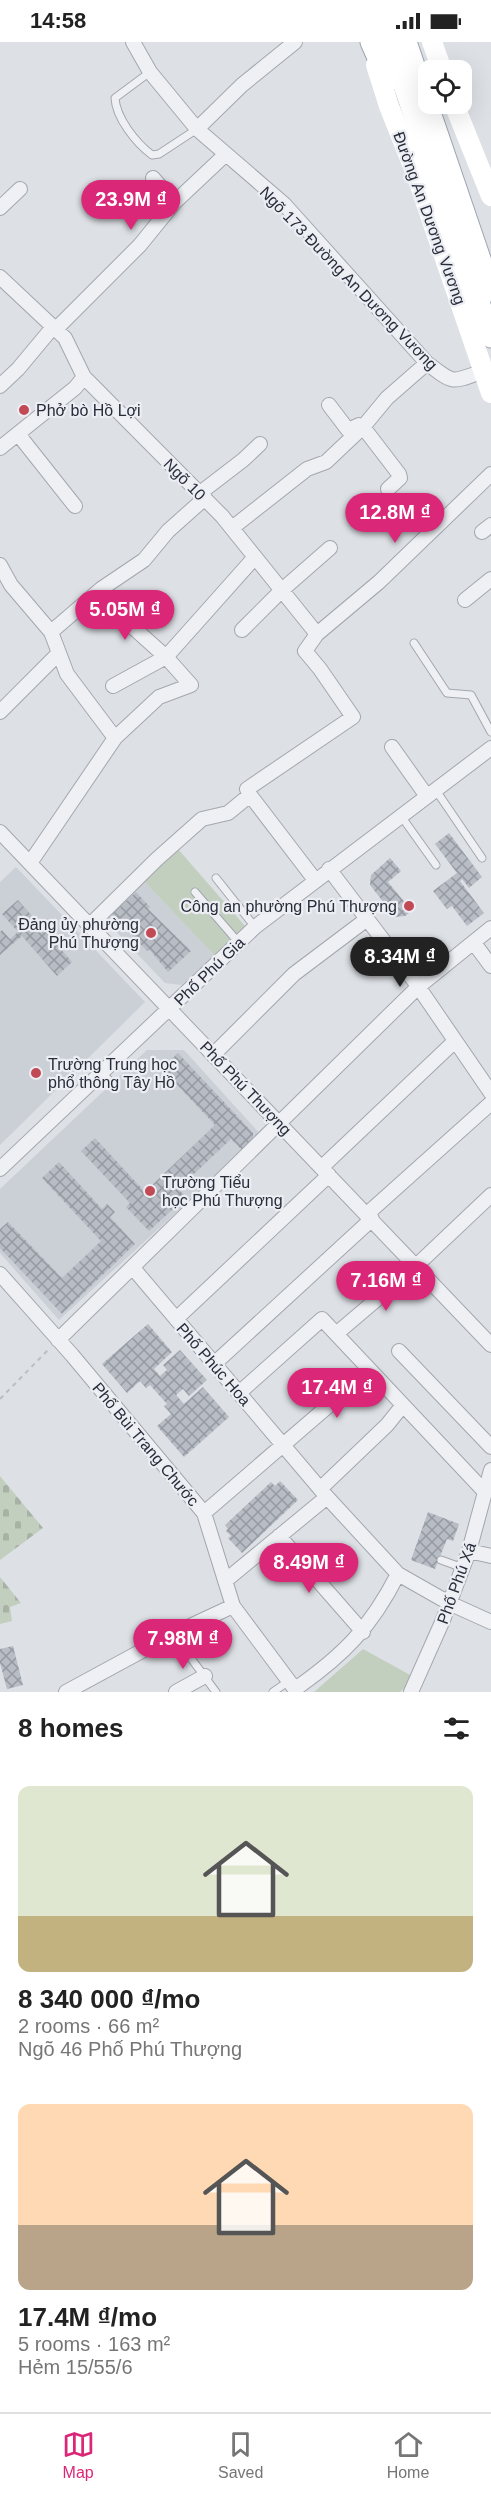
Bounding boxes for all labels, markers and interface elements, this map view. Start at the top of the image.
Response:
text: 14:58 [30,8,86,33]
map controls [418,60,472,114]
button: locate [418,60,472,114]
street label: Đường An Dương Vương [390,129,469,307]
pin: 23.9M ₫ [76,180,186,231]
street label: Ngõ 173 Đường An Dương Vương [256,183,441,373]
text: 23.9M ₫ [95,188,167,210]
place label: Phở bò Hồ Lợi [36,402,141,419]
marker: Phở bò Hồ Lợi [17,403,31,417]
street label: Ngõ 10 [160,455,209,504]
pin: 12.8M ₫ [340,493,450,544]
text: 12.8M ₫ [359,501,431,523]
pin: 5.05M ₫ [70,590,180,641]
text: 5.05M ₫ [89,598,161,620]
place label: Công an phường Phú Thượng [181,898,397,915]
marker: Công an phường Phú Thượng [402,899,416,913]
place label: Đảng ủy phường Phú Thượng [18,916,139,951]
marker: Đảng ủy phường Phú Thượng [144,926,158,940]
street label: Phố Phú Gia [171,934,248,1009]
pin: 8.34M ₫ [345,937,455,988]
text: 8.34M ₫ [364,945,436,967]
street label: Phố Phú Thượng [197,1038,295,1139]
place label: Trường Trung học phổ thông Tây Hồ [48,1056,177,1091]
marker: Trường Trung học phổ thông Tây Hồ [29,1066,43,1080]
place label: Trường Tiểu học Phú Thượng [162,1174,283,1209]
marker: Trường Tiểu học Phú Thượng [143,1184,157,1198]
pin: 7.16M ₫ [331,1261,441,1312]
text: 7.16M ₫ [350,1269,422,1291]
street label: Phố Phúc Hoa [173,1320,254,1409]
pin: 17.4M ₫ [282,1368,392,1419]
text: 17.4M ₫ [301,1376,373,1398]
street label: Phố Bùi Trang Chước [89,1379,202,1509]
street label: Phố Phú Xá [434,1540,479,1626]
pin: 8.49M ₫ [254,1543,364,1594]
text: 8.49M ₫ [273,1551,345,1573]
pin: 7.98M ₫ [128,1619,238,1670]
text: 7.98M ₫ [147,1627,219,1649]
icon: filters [440,1712,473,1745]
text: 8 homes [18,1713,124,1743]
icon: home [192,1825,300,1933]
text: 8 340 000 ₫/mo [18,1984,200,2014]
text: 2 rooms · 66 m² [18,2015,159,2037]
text: Ngõ 46 Phố Phú Thượng [18,2038,242,2060]
icon: home [192,2143,300,2251]
text: 17.4M ₫/mo [18,2302,157,2332]
text: 5 rooms · 163 m² [18,2333,170,2355]
text: Hẻm 15/55/6 [18,2356,133,2378]
tab: Map [62,2428,95,2482]
tab: Saved [218,2428,263,2482]
tab: Home [387,2428,429,2482]

